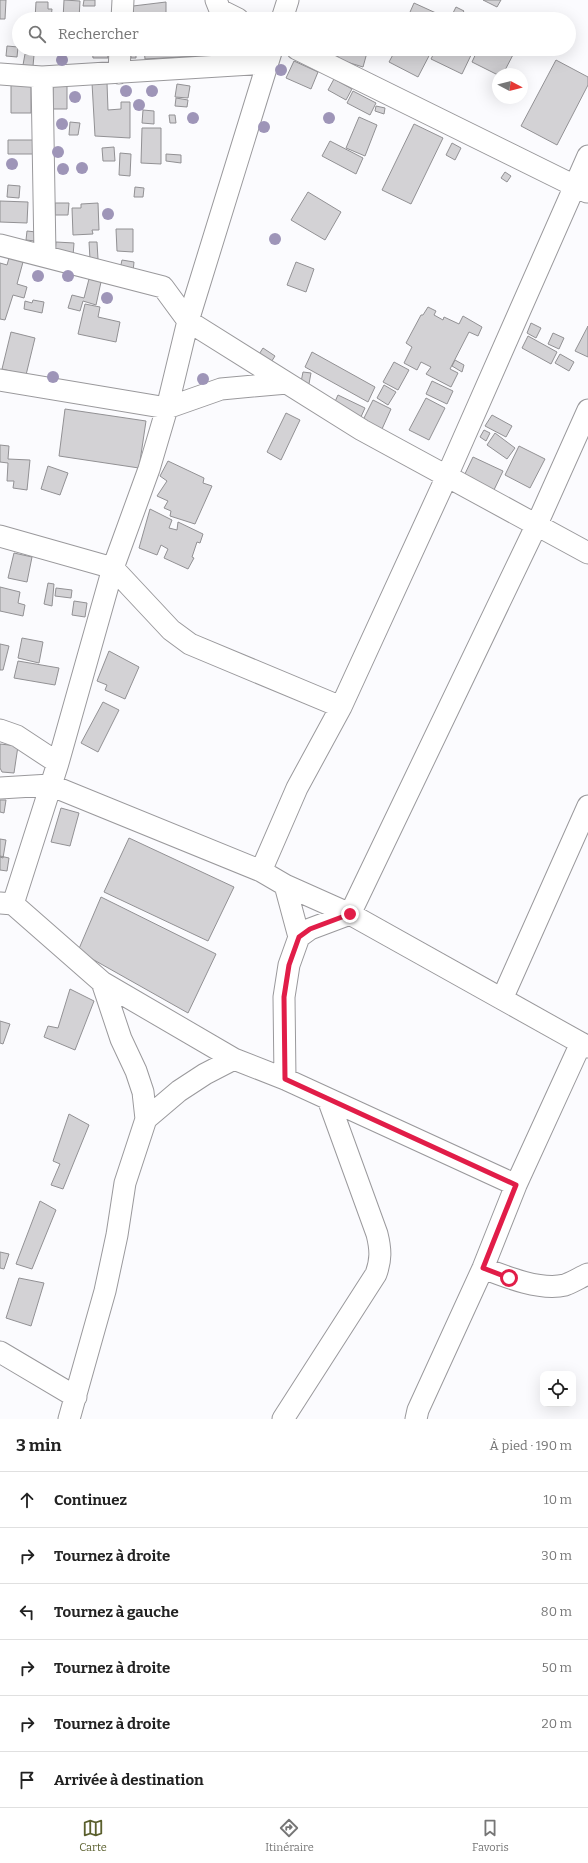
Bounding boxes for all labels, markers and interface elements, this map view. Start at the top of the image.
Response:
search box [12,12,576,56]
icon: search [26,23,48,45]
text: Rechercher [58,25,139,43]
north arrow [492,68,528,104]
route end [341,905,359,923]
route start [500,1269,518,1287]
map controls [540,1371,576,1407]
button: locate [540,1371,576,1407]
text: 3 min [16,1435,61,1456]
text: À pied · 190 m [490,1438,572,1453]
icon: ahead [16,1489,38,1511]
text: Continuez [54,1491,127,1509]
text: 10 m [543,1492,572,1507]
icon: right [16,1545,38,1567]
text: Tournez à droite [54,1547,170,1565]
text: 30 m [541,1548,572,1563]
icon: left [16,1601,38,1623]
text: Tournez à gauche [54,1603,179,1621]
text: 80 m [541,1604,572,1619]
icon: right [16,1657,38,1679]
text: Tournez à droite [54,1659,170,1677]
text: 50 m [542,1660,572,1675]
icon: right [16,1713,38,1735]
text: Tournez à droite [54,1715,170,1733]
text: 20 m [542,1716,572,1731]
icon: arrive [16,1769,38,1791]
text: Arrivée à destination [54,1771,204,1789]
tab: Carte [79,1817,107,1854]
tab: Itinéraire [265,1817,314,1854]
tab: Favoris [472,1817,509,1854]

